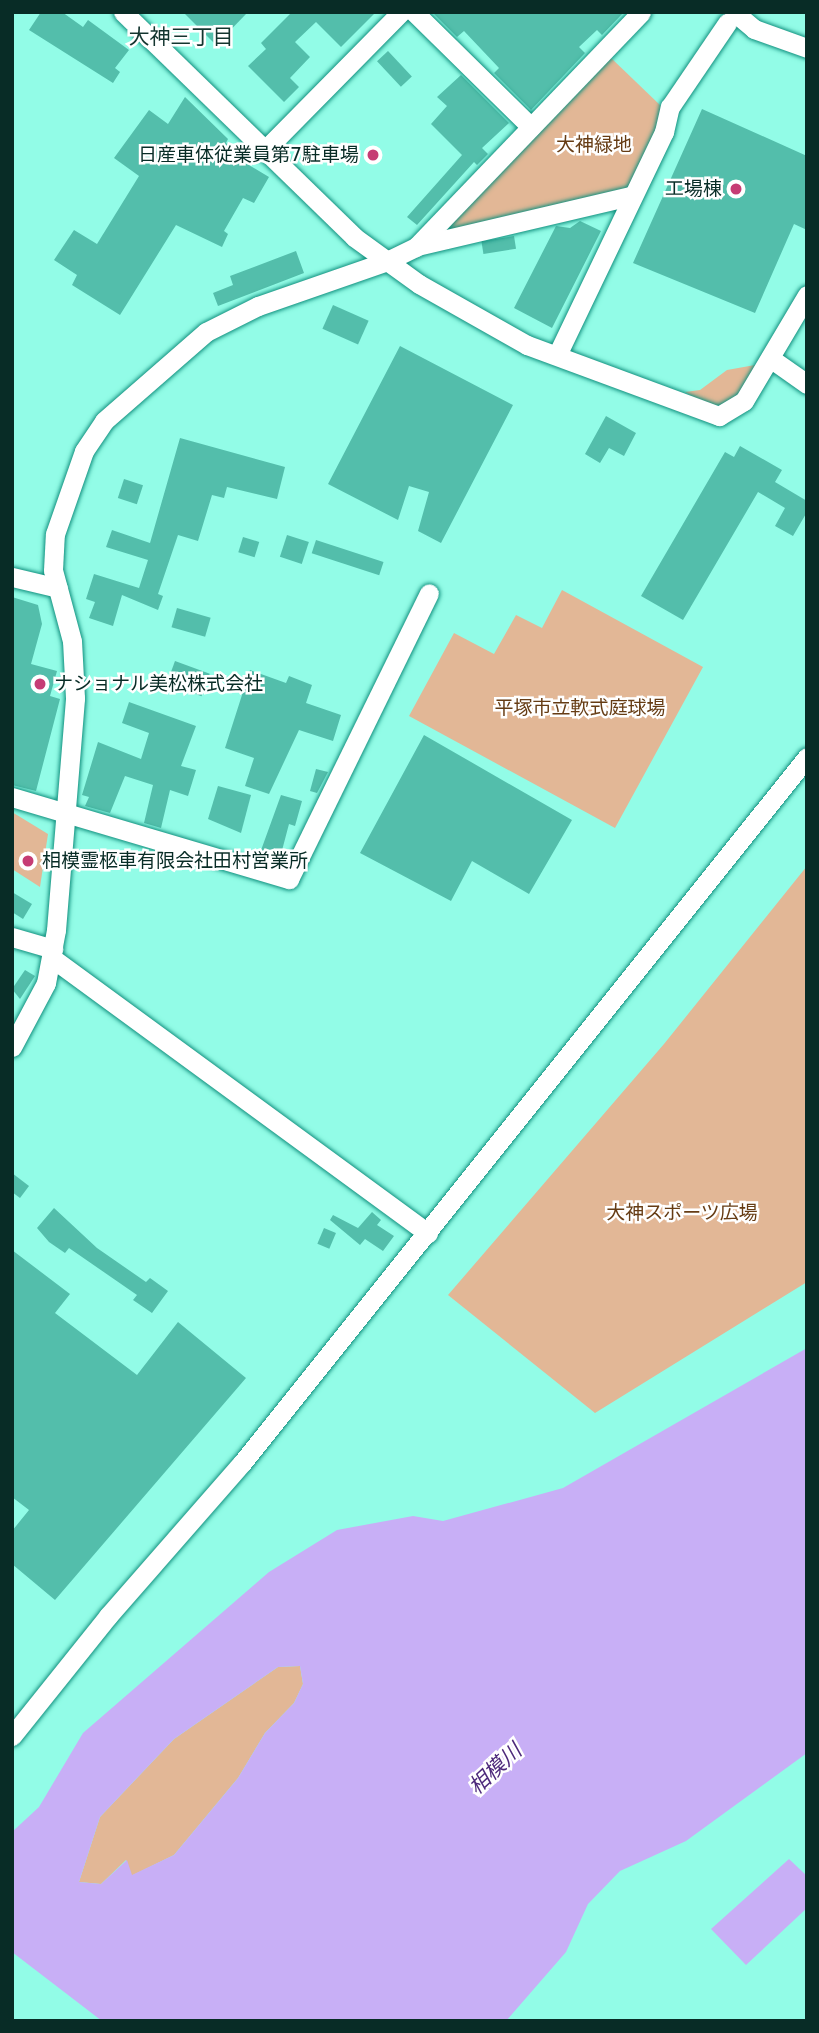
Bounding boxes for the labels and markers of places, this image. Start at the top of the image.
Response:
place label: 日産車体従業員第7駐車場 [138,144,359,166]
marker: 日産車体従業員第7駐車場 [365,147,381,163]
place label: 工場棟 [665,178,722,200]
marker: 工場棟 [728,181,744,197]
place label: ナショナル美松株式会社 [54,673,263,695]
marker: ナショナル美松株式会社 [32,676,48,692]
place label: 相模霊柩車有限会社田村営業所 [42,850,308,872]
marker: 相模霊柩車有限会社田村営業所 [20,853,36,869]

